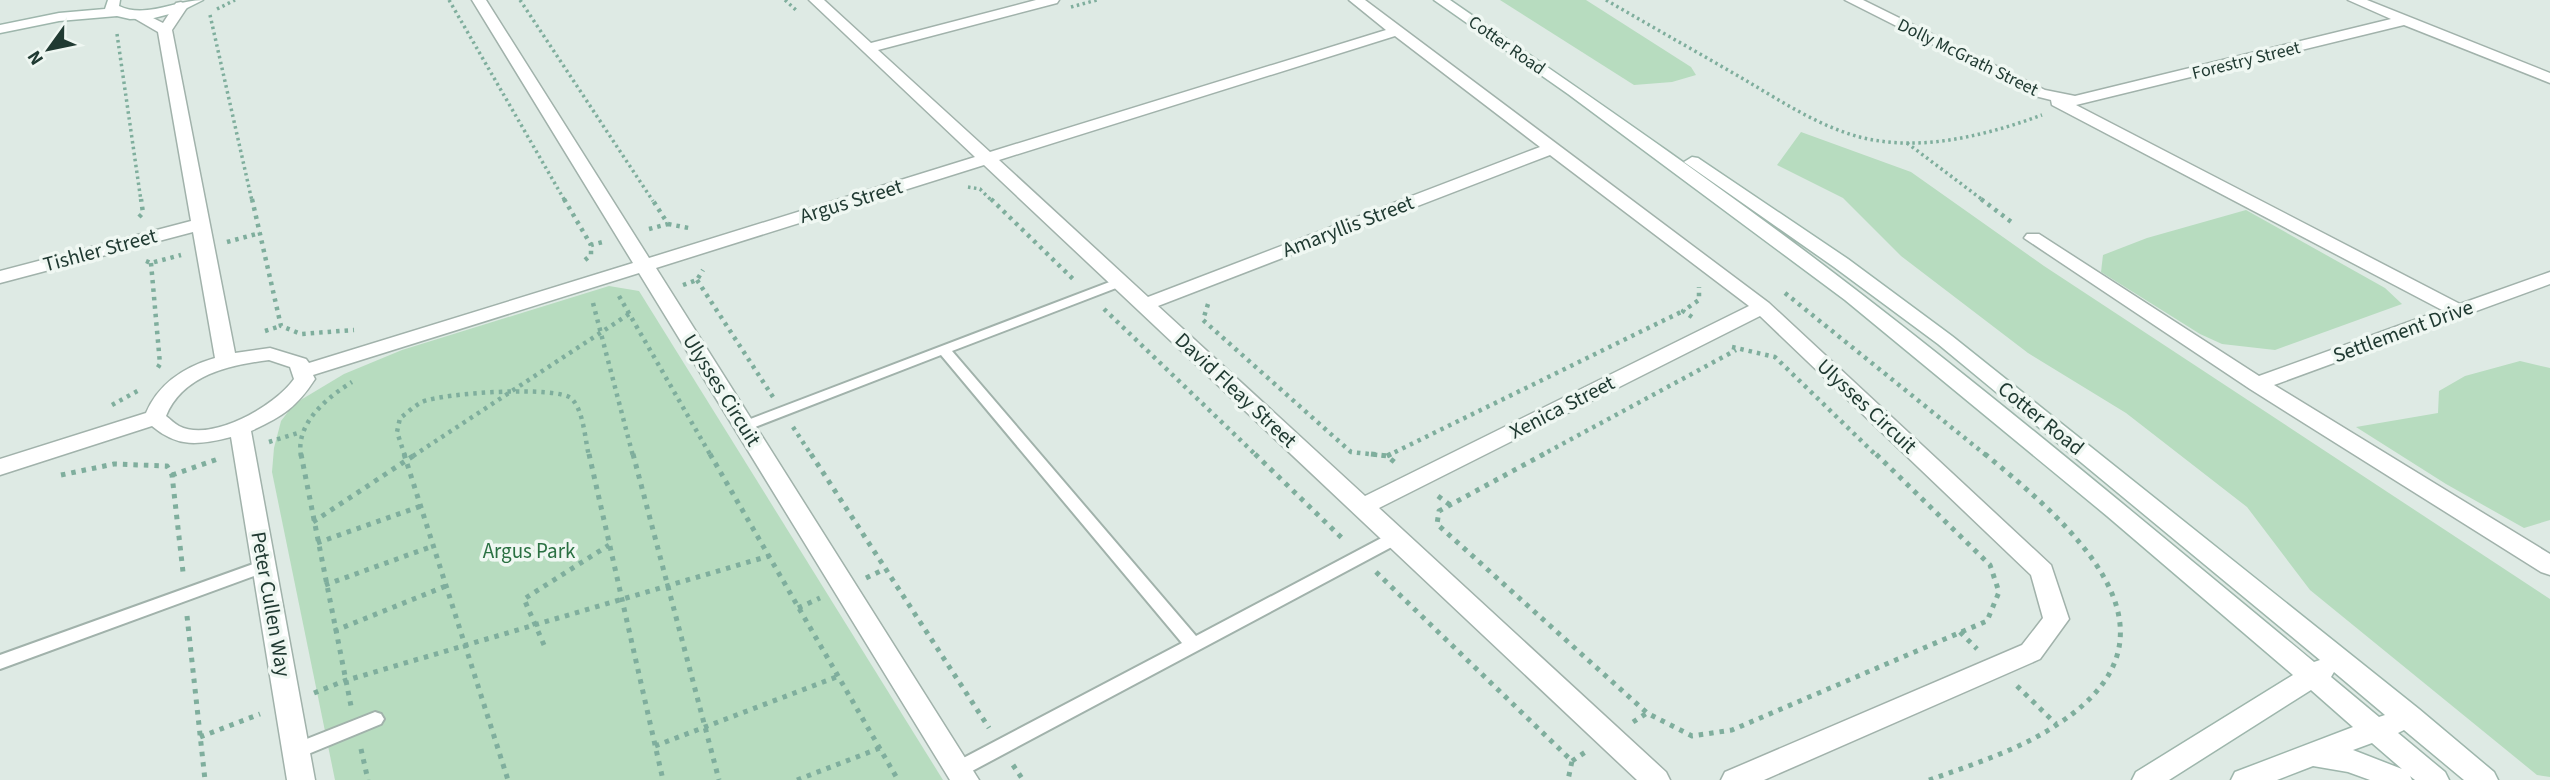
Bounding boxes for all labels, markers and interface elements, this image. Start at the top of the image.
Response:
street label: Cotter Road [1463,10,1550,81]
street label: Dolly McGrath Street [1893,13,2042,102]
north arrow [14,14,84,84]
street label: Forestry Street [2190,35,2303,86]
text: N [21,45,51,70]
street label: Argus Street [796,171,906,231]
street label: Amaryllis Street [1278,187,1418,265]
street label: Tishler Street [40,220,160,280]
street label: Settlement Drive [2329,292,2477,370]
street label: David Fleay Street [1168,325,1304,455]
street label: Ulysses Circuit [676,328,768,452]
street label: Ulysses Circuit [1810,352,1924,460]
street label: Xenica Street [1504,368,1620,446]
street label: Cotter Road [1991,374,2091,462]
street label: Peter Cullen Way [243,529,299,679]
park label: Argus Park [483,536,576,566]

